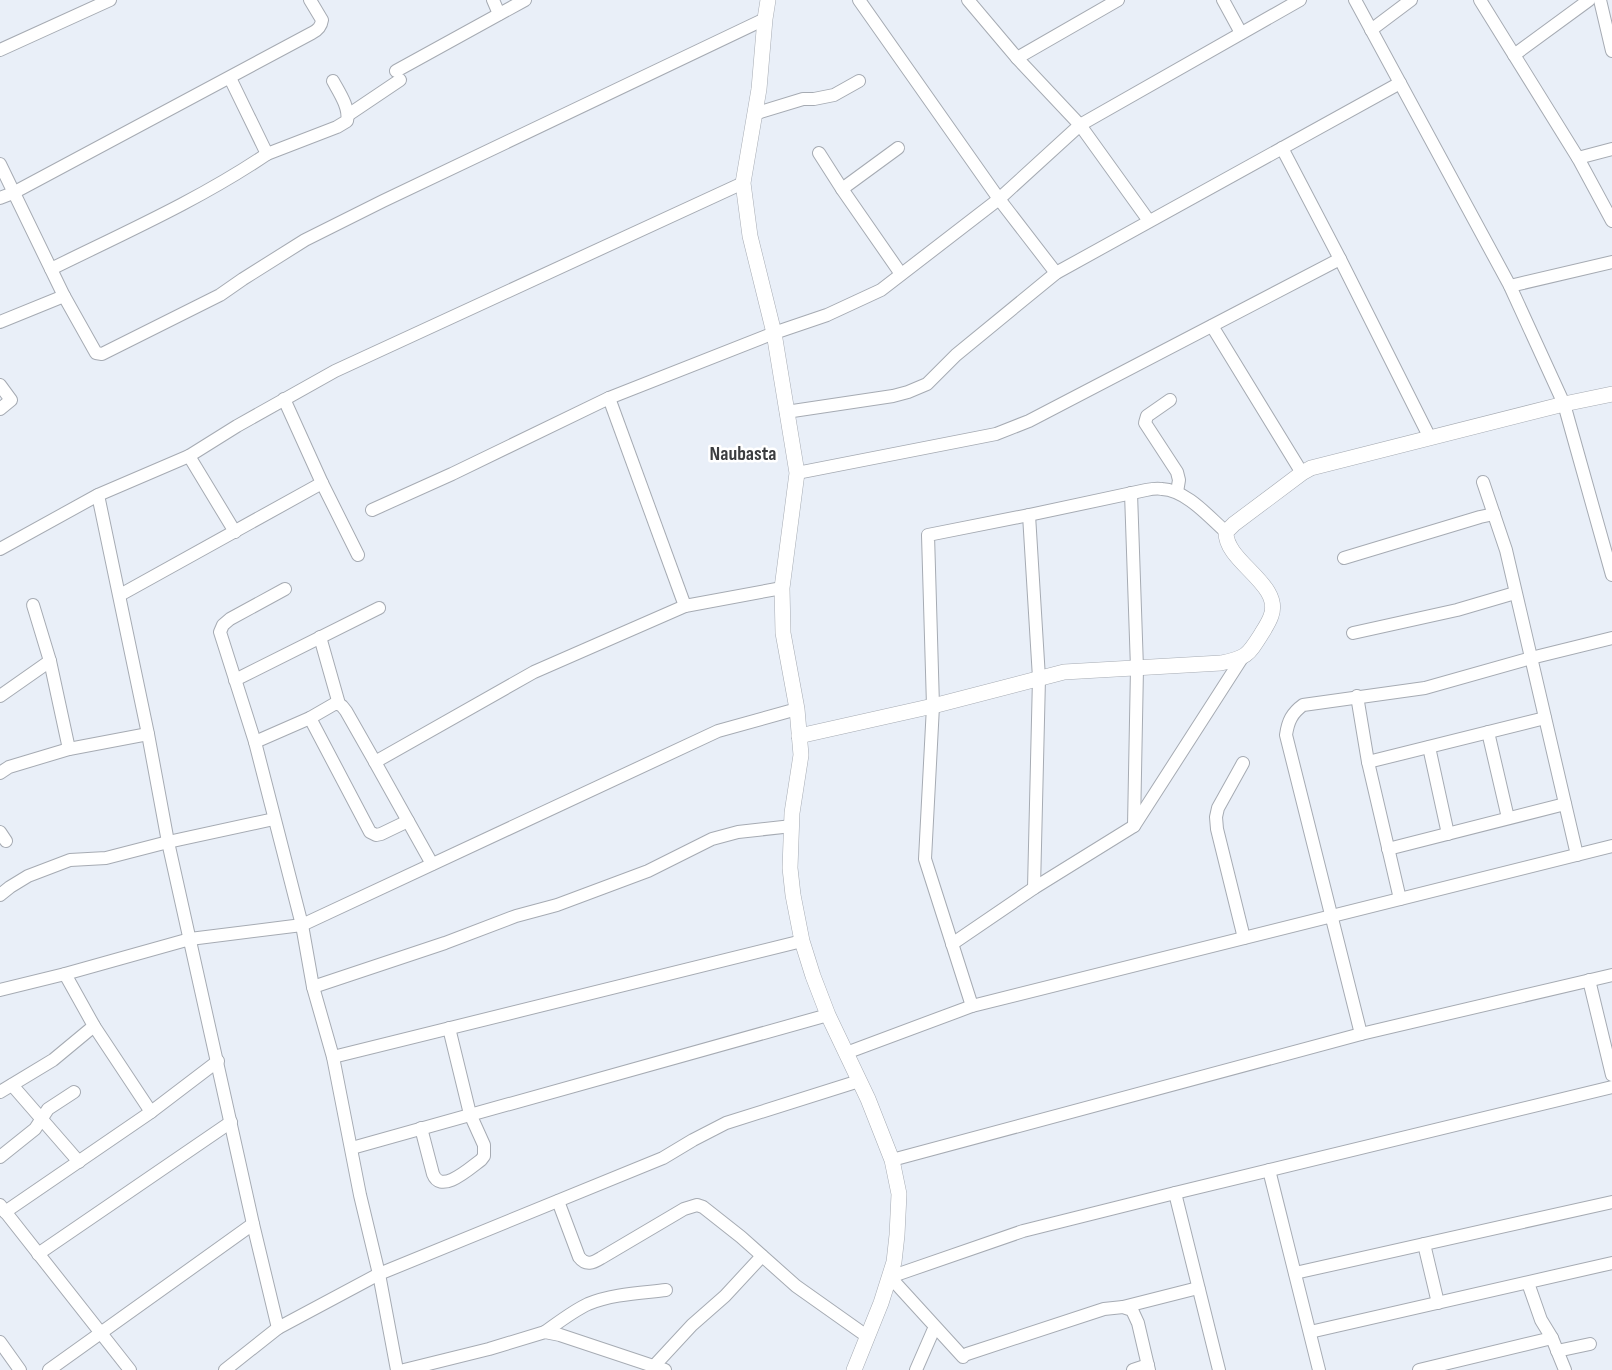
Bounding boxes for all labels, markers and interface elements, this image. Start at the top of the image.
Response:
district label: Naubasta [710,442,776,466]

